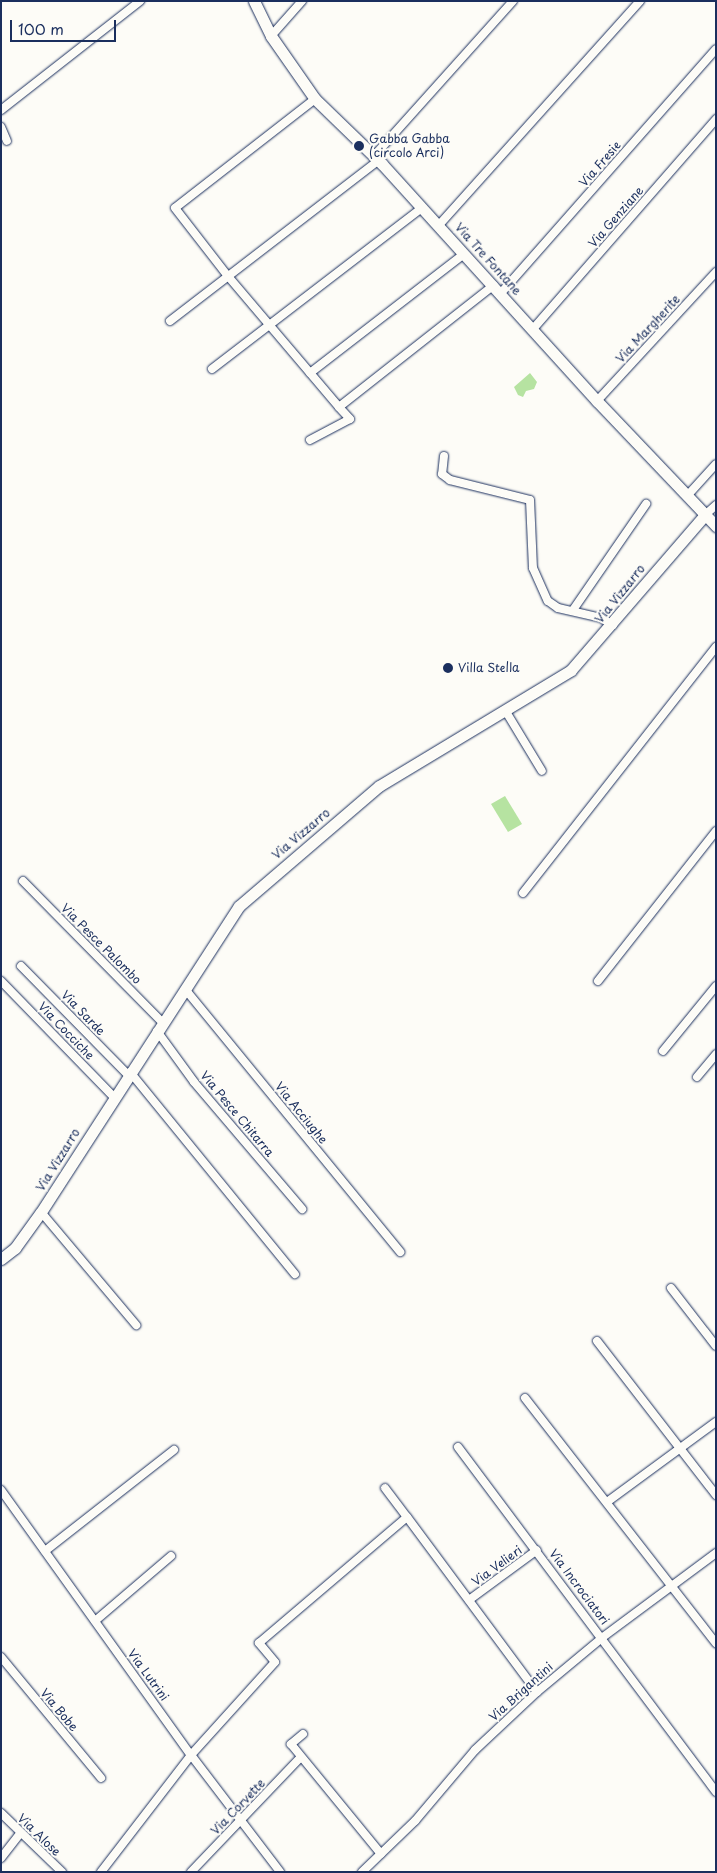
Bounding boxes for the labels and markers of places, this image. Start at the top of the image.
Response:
place label: Gabba Gabba (circolo Arci) [369,132,452,160]
marker: Gabba Gabba (circolo Arci) [353,140,365,152]
place label: Villa Stella [458,661,520,675]
marker: Villa Stella [442,662,454,674]

